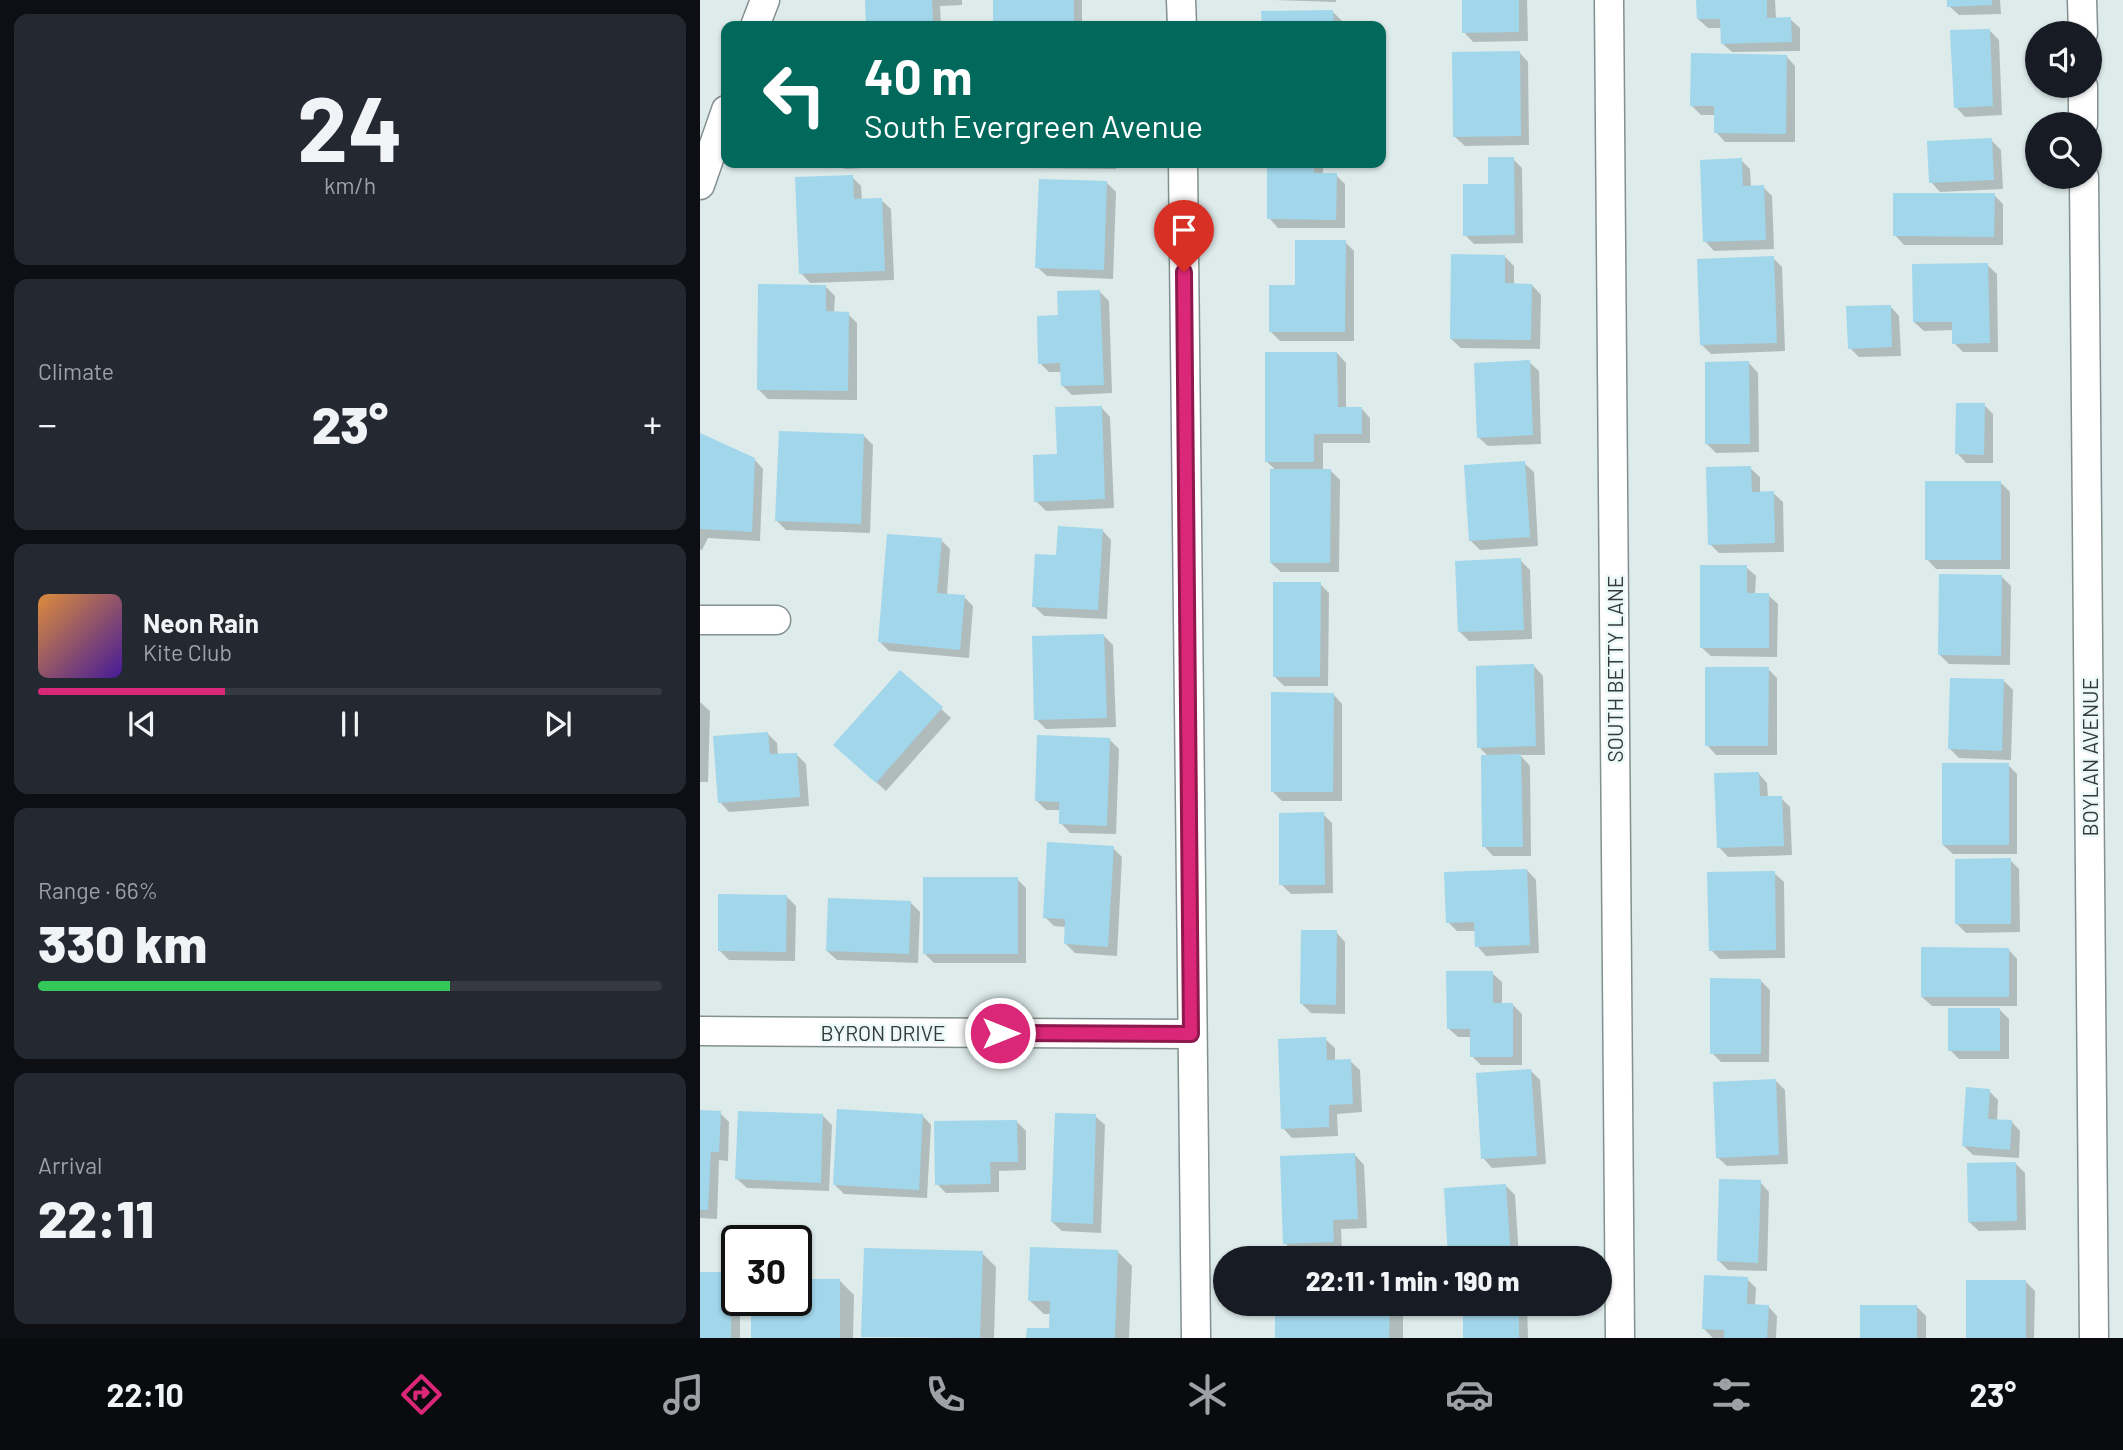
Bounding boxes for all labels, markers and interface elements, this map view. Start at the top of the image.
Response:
map controls [2025,21,2102,189]
button: sound [2025,21,2102,98]
text: 40 m [864,46,972,105]
icon: left [749,49,840,140]
text: 24 [297,71,403,180]
text: South Evergreen Avenue [864,106,1203,144]
button: search [2025,112,2102,189]
text: km/h [324,171,376,199]
pin [1154,200,1214,272]
icon: arrive [1165,211,1203,249]
text: Climate [38,357,114,385]
text: 23° [312,392,388,454]
text: − [38,400,57,446]
text: + [643,400,662,446]
street label: SOUTH BETTY LANE [1602,576,1627,762]
text: Neon Rain [143,607,259,638]
text: Kite Club [143,638,232,666]
street label: BOYLAN AVENUE [2077,678,2102,836]
icon: previous [123,705,161,743]
icon: pause [331,705,369,743]
icon: next [539,705,577,743]
text: Range · 66% [38,876,158,904]
text: 330 km [38,911,207,973]
position arrow [963,996,1037,1070]
street label: BYRON DRIVE [820,1020,946,1045]
text: Arrival [38,1151,102,1179]
text: 22:11 [38,1186,154,1248]
speed limit sign: 30 [721,1225,812,1316]
text: 22:11 · 1 min · 190 m [1306,1265,1519,1296]
icon: directions [397,1370,446,1419]
icon: music [659,1370,708,1419]
icon: phone [921,1370,970,1419]
icon: climate [1183,1370,1232,1419]
icon: car [1445,1370,1494,1419]
icon: filters [1707,1370,1756,1419]
text: 22:10 [107,1375,184,1413]
text: 23° [1970,1375,2016,1413]

